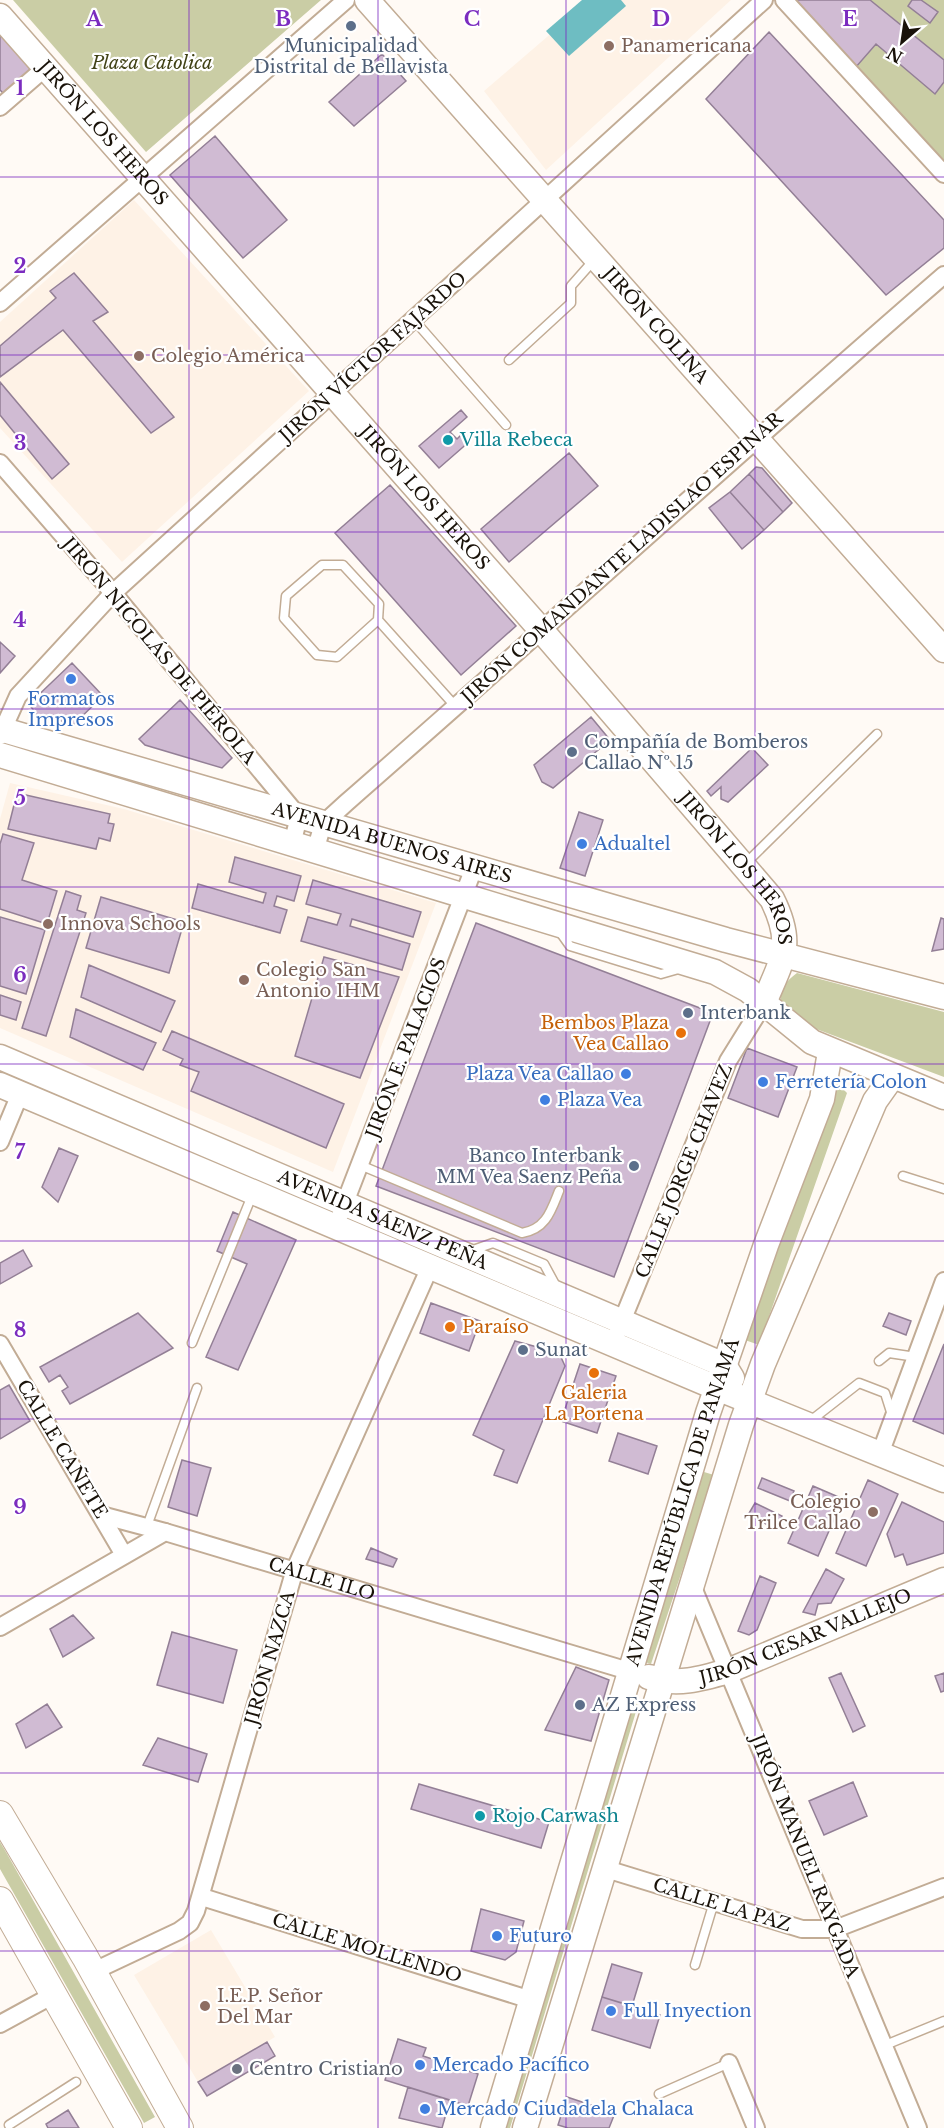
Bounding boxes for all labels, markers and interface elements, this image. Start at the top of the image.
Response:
text: A [85,7,103,31]
text: B [275,7,291,31]
text: C [464,7,480,31]
text: D [652,7,670,31]
text: E [842,7,858,31]
north arrow [872,12,932,72]
marker: Municipalidad Distrital de Bellavista [344,19,358,33]
place label: Municipalidad Distrital de Bellavista [254,35,448,78]
place label: Panamericana [621,35,752,57]
marker: Panamericana [602,39,616,53]
text: N [883,43,906,68]
park label: Plaza Catolica [90,52,213,74]
street label: JIRÓN LOS HEROS [32,55,173,210]
text: 1 [16,76,25,100]
text: 2 [13,254,27,278]
street label: JIRÓN COLINA [597,261,714,389]
street label: JIRÓN VÍCTOR FAJARDO [273,266,471,448]
place label: Colegio América [151,345,304,367]
marker: Colegio América [132,349,146,363]
street label: JIRÓN COMANDANTE LADISLAO ESPINAR [455,406,788,710]
street label: JIRÓN LOS HEROS [354,419,494,575]
place label: Villa Rebeca [459,429,573,451]
text: 3 [14,431,26,455]
marker: Villa Rebeca [441,433,455,447]
street label: JIRÓN NICOLÁS DE PIÉROLA [56,531,262,770]
text: 4 [13,608,27,632]
marker: Formatos Impresos [64,672,78,686]
place label: Formatos Impresos [27,688,115,731]
place label: Compañía de Bomberos Callao Nº 15 [584,731,808,774]
marker: Compañía de Bomberos Callao Nº 15 [565,745,579,759]
text: 5 [14,786,26,810]
street label: JIRÓN LOS HEROS [673,786,795,945]
street label: AVENIDA BUENOS AIRES [268,797,514,888]
place label: Adualtel [593,833,671,855]
marker: Adualtel [575,837,589,851]
place label: Innova Schools [60,913,201,935]
marker: Innova Schools [41,917,55,931]
street label: JIRÓN E. PALACIOS [360,954,451,1143]
place label: Colegio San Antonio IHM [255,959,380,1002]
text: 6 [13,963,27,987]
marker: Colegio San Antonio IHM [237,973,251,987]
place label: Interbank [700,1002,791,1024]
marker: Interbank [681,1006,695,1020]
place label: Bembos Plaza Vea Callao [540,1012,669,1055]
marker: Bembos Plaza Vea Callao [674,1026,688,1040]
street label: CALLE JORGE CHAVEZ [631,1061,737,1281]
place label: Plaza Vea Callao [466,1063,614,1085]
marker: Plaza Vea Callao [619,1067,633,1081]
place label: Ferretería Colon [775,1071,927,1093]
marker: Ferretería Colon [756,1075,770,1089]
place label: Plaza Vea [557,1089,642,1111]
marker: Plaza Vea [538,1093,552,1107]
text: 7 [15,1140,26,1164]
place label: Banco Interbank MM Vea Saenz Peña [436,1145,622,1188]
marker: Banco Interbank MM Vea Saenz Peña [627,1159,641,1173]
street label: AVENIDA SÁENZ PEÑA [273,1165,492,1275]
place label: Paraíso [462,1316,529,1338]
text: 8 [14,1318,26,1342]
marker: Paraíso [443,1320,457,1334]
street label: AVENIDA REPÚBLICA DE PANAMÁ [621,1334,744,1670]
place label: Sunat [535,1339,588,1361]
marker: Sunat [516,1343,530,1357]
marker: Galeria La Portena [587,1366,601,1380]
street label: CALLE CAÑETE [12,1375,114,1522]
place label: Galeria La Portena [544,1382,644,1425]
place label: Colegio Trilce Callao [744,1491,861,1534]
text: 9 [13,1495,27,1519]
marker: Colegio Trilce Callao [866,1505,880,1519]
street label: CALLE ILO [266,1553,378,1605]
street label: JIRÓN CESAR VALLEJO [695,1584,915,1690]
street label: JIRÓN NAZCA [239,1587,300,1730]
place label: AZ Express [591,1694,696,1716]
marker: AZ Express [573,1698,587,1712]
street label: JIRÓN MANUEL RAYGADA [745,1729,865,1982]
place label: Rojo Carwash [492,1805,619,1827]
marker: Rojo Carwash [473,1809,487,1823]
street label: CALLE LA PAZ [650,1874,794,1936]
street label: CALLE MOLLENDO [269,1909,465,1987]
place label: Futuro [509,1925,572,1947]
marker: Futuro [490,1929,504,1943]
place label: I.E.P. Señor Del Mar [217,1985,323,2028]
marker: I.E.P. Señor Del Mar [198,1999,212,2013]
place label: Full Inyection [623,2000,752,2022]
marker: Full Inyection [604,2004,618,2018]
place label: Mercado Pacífico [432,2054,590,2076]
place label: Centro Cristiano [249,2058,403,2080]
marker: Mercado Pacífico [413,2058,427,2072]
marker: Centro Cristiano [230,2062,244,2076]
place label: Mercado Ciudadela Chalaca [437,2098,694,2120]
marker: Mercado Ciudadela Chalaca [418,2102,432,2116]

